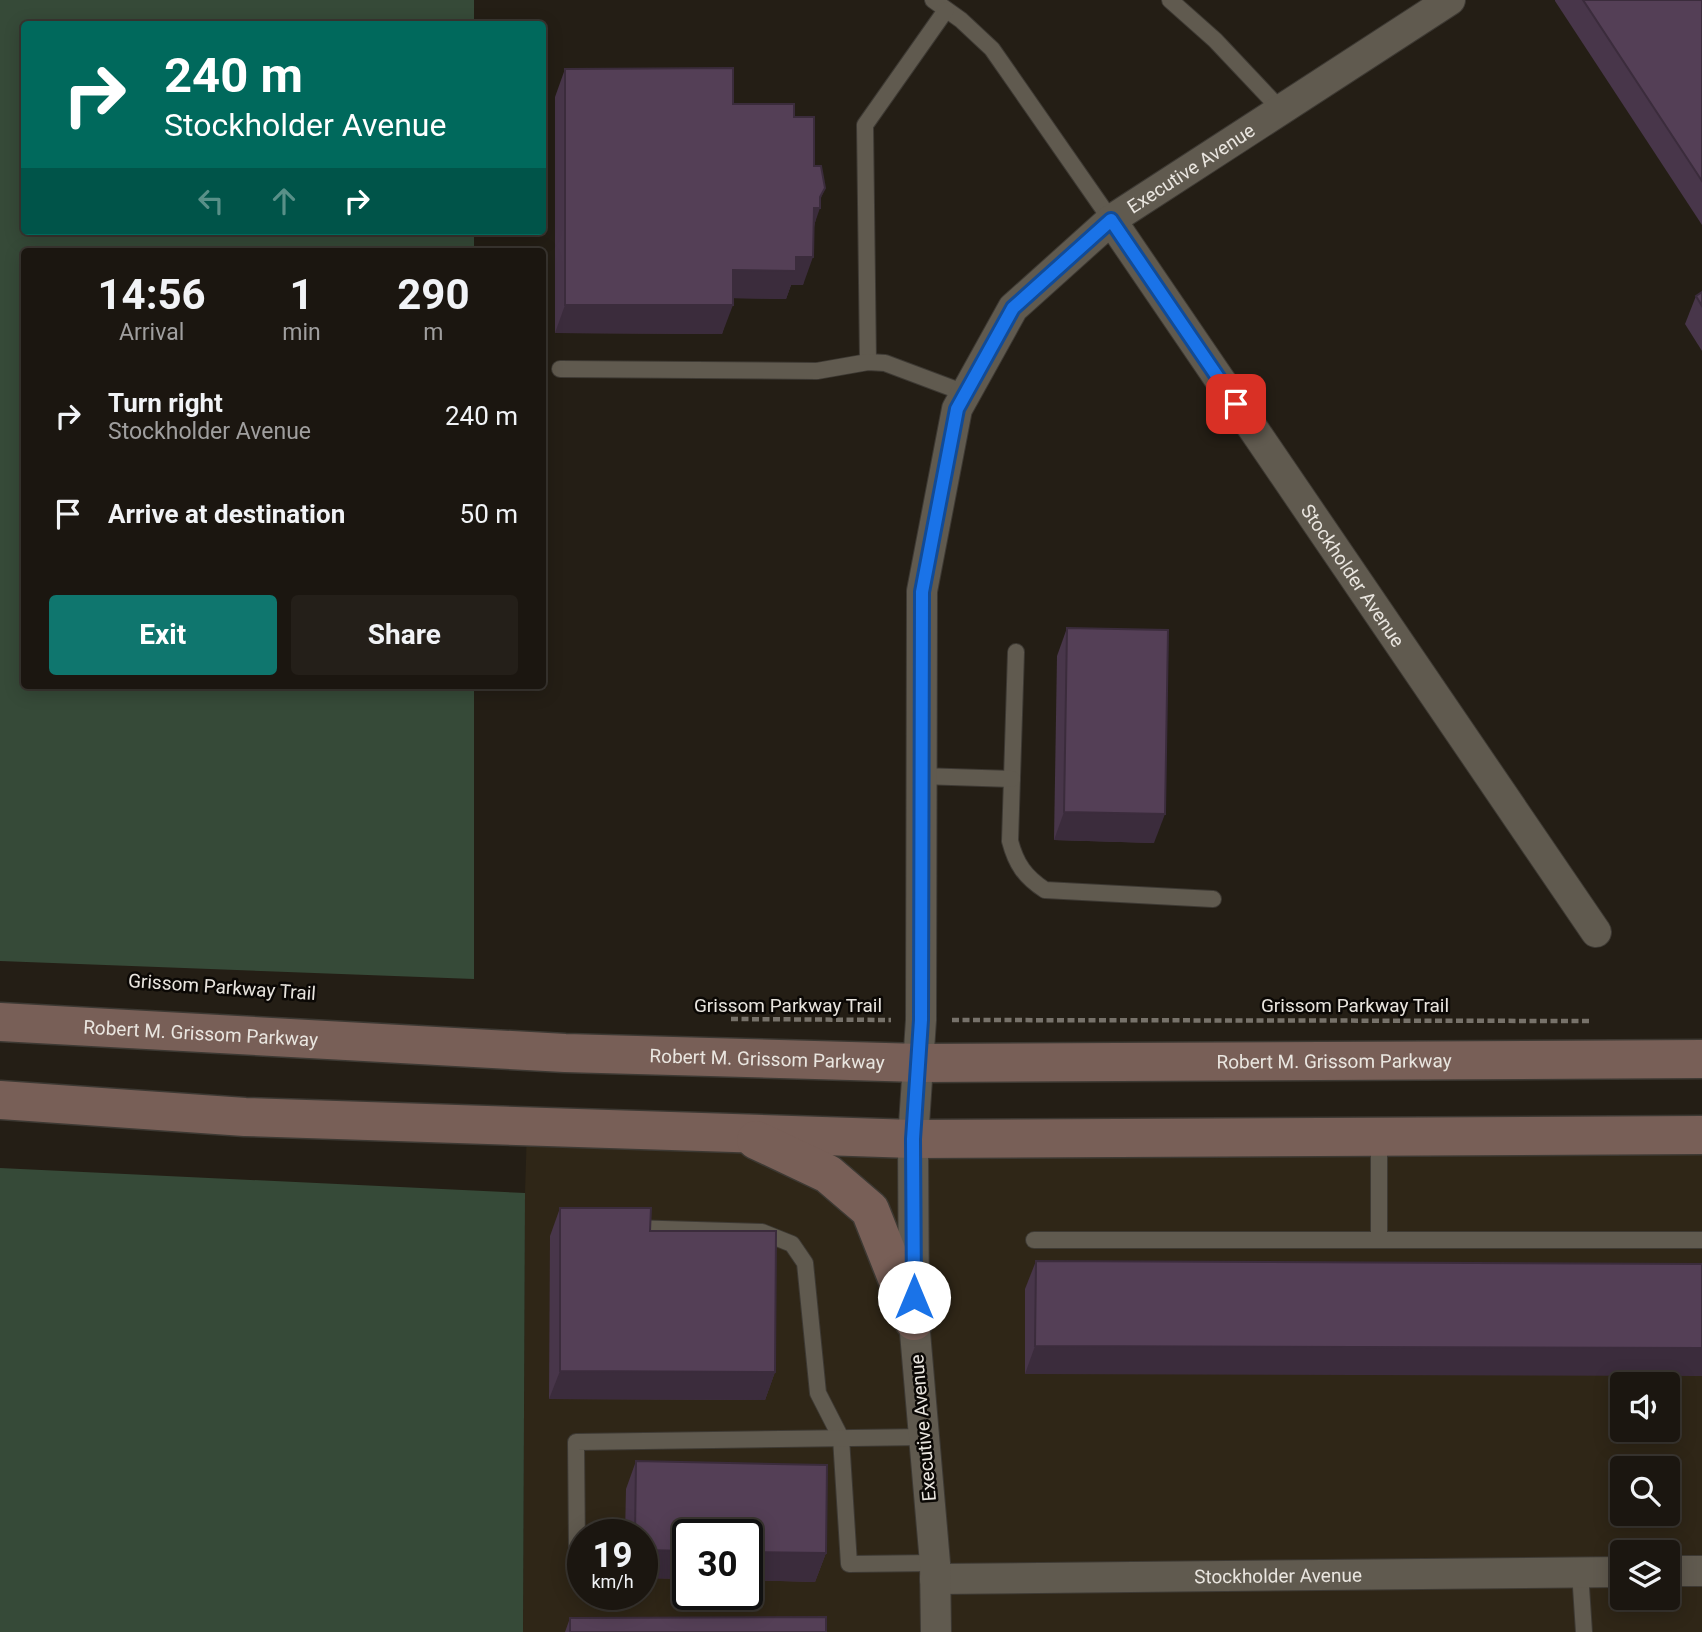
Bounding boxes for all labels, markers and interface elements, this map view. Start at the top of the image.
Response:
text: 240 m [164,47,303,104]
icon: right [49,49,140,140]
text: Stockholder Avenue [164,106,446,144]
street label: Executive Avenue [1123,118,1259,218]
icon: left [192,182,230,220]
icon: ahead [265,182,303,220]
icon: right [338,182,376,220]
text: 14:56 [98,270,206,319]
text: 1 [289,270,314,319]
text: 290 [397,270,470,319]
text: Arrival [119,319,184,346]
text: min [282,319,321,346]
text: m [423,319,443,346]
pin [1206,374,1266,434]
icon: arrive [1217,385,1255,423]
text: Turn right [108,388,223,418]
icon: right [49,397,87,435]
text: 240 m [445,401,518,431]
text: Stockholder Avenue [108,418,311,445]
icon: arrive [49,495,87,533]
text: Arrive at destination [108,499,345,529]
text: 50 m [460,499,518,529]
street label: Stockholder Avenue [1296,500,1410,651]
button: Exit [49,595,277,675]
button: Share [291,595,518,675]
street label: Grissom Parkway Trail [127,969,317,1005]
street label: Grissom Parkway Trail [694,994,882,1017]
street label: Grissom Parkway Trail [1261,994,1449,1017]
street label: Robert M. Grissom Parkway [83,1015,319,1051]
street label: Robert M. Grissom Parkway [649,1044,885,1073]
street label: Robert M. Grissom Parkway [1216,1049,1452,1073]
position arrow [877,1260,951,1334]
street label: Executive Avenue [905,1354,941,1502]
map controls [1610,1372,1680,1610]
button: sound [1610,1372,1680,1442]
button: search [1610,1456,1680,1526]
speed limit sign: 30 [672,1519,763,1610]
text: 19 [592,1535,633,1576]
button: layers [1610,1540,1680,1610]
street label: Stockholder Avenue [1194,1563,1362,1588]
text: km/h [591,1571,634,1592]

